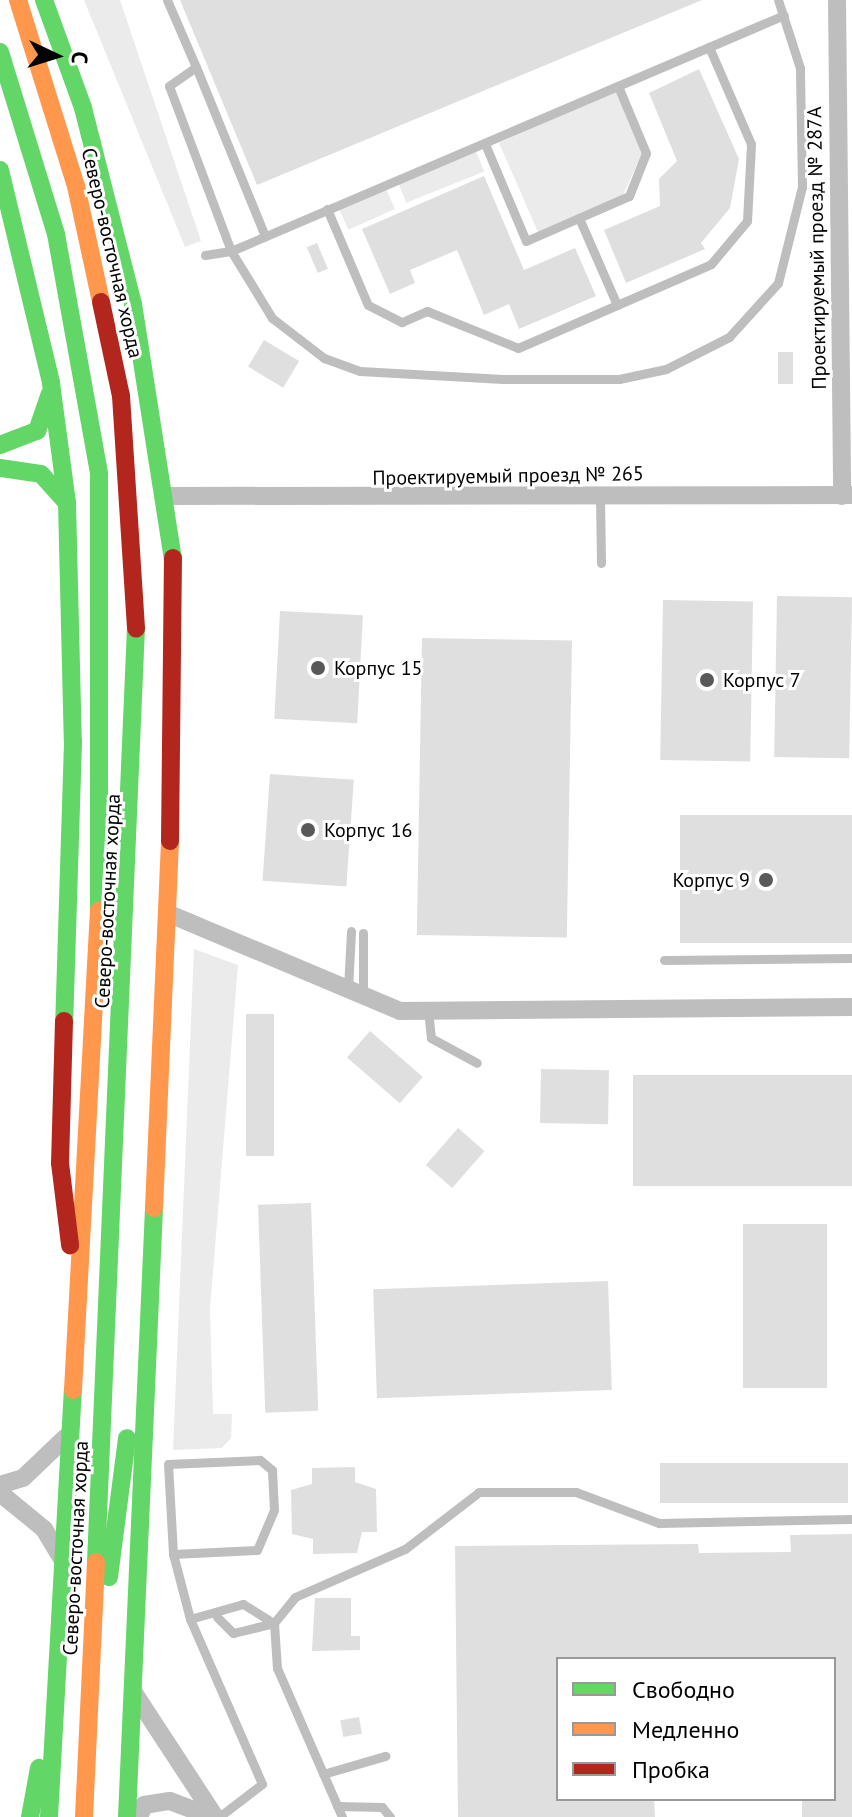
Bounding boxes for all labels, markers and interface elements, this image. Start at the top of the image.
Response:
north arrow [16,16,96,96]
text: С [66,51,94,65]
street label: Проектируемый проезд № 287А [803,106,831,390]
street label: Северо-восточная хорда [76,146,148,360]
street label: Проектируемый проезд № 265 [372,462,644,490]
place label: Корпус 15 [334,656,422,680]
marker: Корпус 15 [309,659,327,677]
place label: Корпус 7 [723,668,801,692]
marker: Корпус 7 [698,671,716,689]
street label: Северо-восточная хорда [90,793,126,1009]
place label: Корпус 16 [324,818,412,842]
marker: Корпус 16 [299,821,317,839]
place label: Корпус 9 [672,868,750,892]
marker: Корпус 9 [757,871,775,889]
street label: Северо-восточная хорда [58,1440,94,1656]
legend [556,1657,836,1801]
text: Свободно [632,1674,735,1705]
text: Медленно [632,1714,739,1745]
text: Пробка [632,1754,710,1785]

